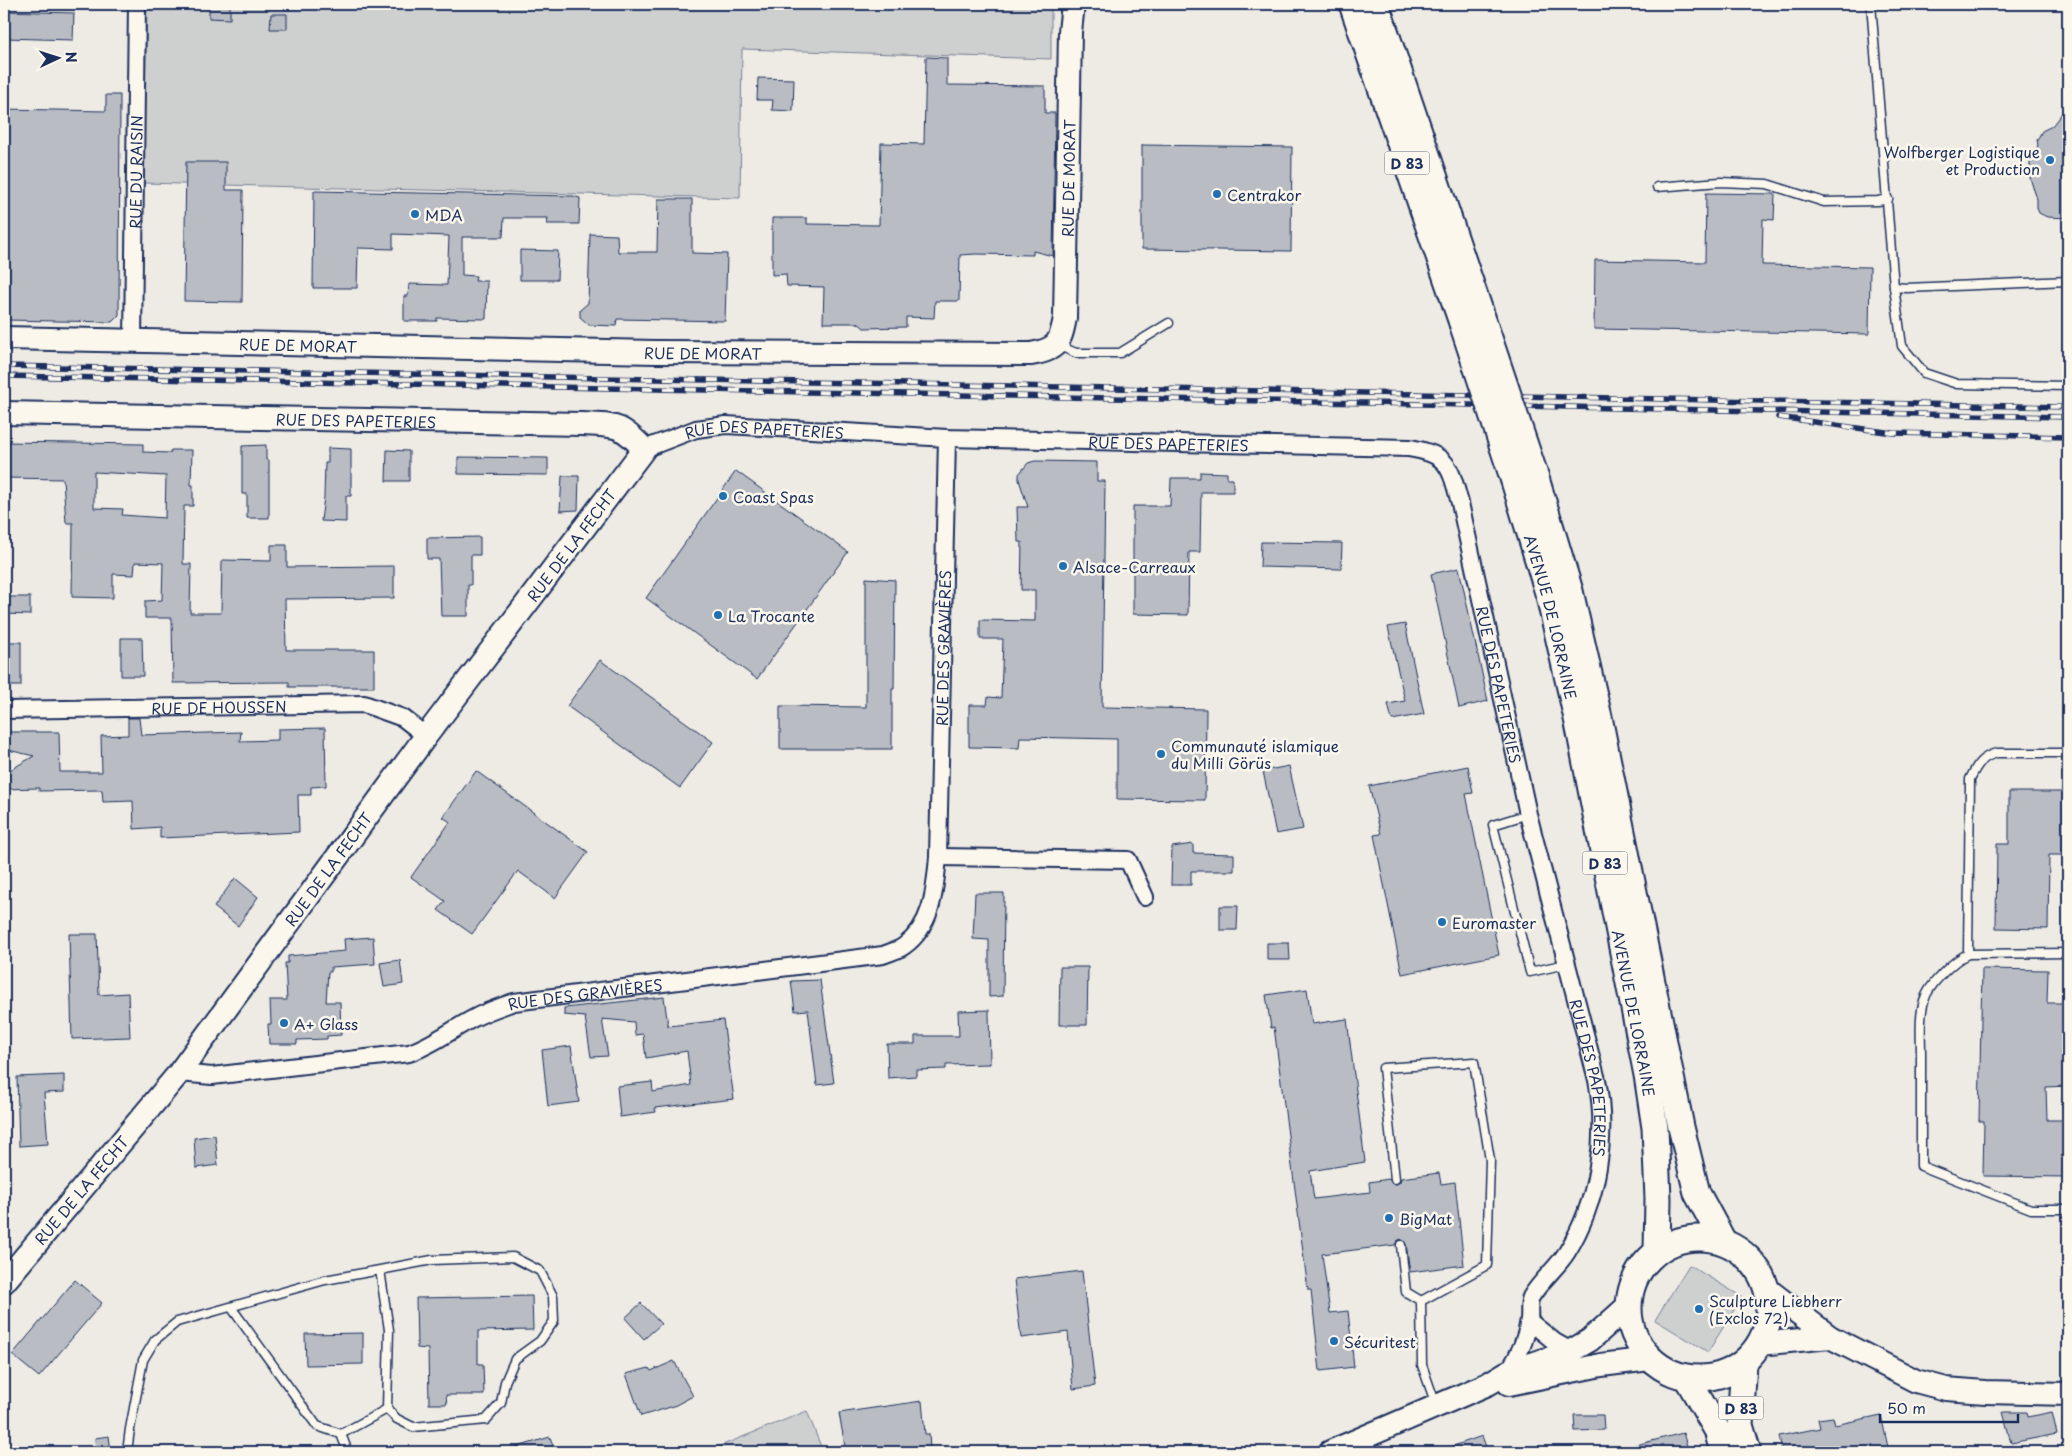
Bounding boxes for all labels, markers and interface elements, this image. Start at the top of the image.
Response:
north arrow [32,32,82,82]
text: N [61,51,82,63]
street label: RUE DU RAISIN [123,115,147,229]
street label: RUE DE MORAT [1055,118,1080,237]
place label: Wolfberger Logistique et Production [1884,140,2040,180]
road number: D 83 [1384,152,1430,174]
marker: Wolfberger Logistique et Production [2044,154,2056,166]
place label: Centrakor [1227,183,1302,206]
marker: Centrakor [1211,188,1223,200]
place label: MDA [425,203,463,226]
marker: MDA [409,208,421,220]
street label: RUE DE MORAT [239,332,358,357]
street label: RUE DE MORAT [644,340,763,364]
street label: RUE DES PAPETERIES [275,407,436,433]
street label: RUE DES PAPETERIES [681,413,845,444]
street label: RUE DES PAPETERIES [1088,430,1249,456]
street label: RUE DE LA FECHT [521,484,621,606]
place label: Coast Spas [733,485,814,508]
marker: Coast Spas [717,490,729,502]
street label: AVENUE DE LORRAINE [1519,531,1584,701]
place label: Alsace-Carreaux [1073,555,1196,578]
marker: Alsace-Carreaux [1057,560,1069,572]
street label: RUE DES GRAVIÈRES [929,570,956,726]
place label: La Trocante [728,604,815,627]
street label: RUE DES PAPETERIES [1471,604,1528,766]
marker: La Trocante [712,609,724,621]
street label: RUE DE HOUSSEN [151,694,287,719]
place label: Communauté islamique du Milli Görüs [1171,734,1339,774]
marker: Communauté islamique du Milli Görüs [1155,748,1167,760]
street label: RUE DE LA FECHT [279,807,377,931]
road number: D 83 [1582,851,1628,874]
place label: Euromaster [1452,911,1536,934]
marker: Euromaster [1436,916,1448,928]
street label: AVENUE DE LORRAINE [1607,928,1662,1098]
street label: RUE DES GRAVIÈRES [504,972,664,1015]
street label: RUE DES PAPETERIES [1565,996,1613,1158]
place label: A+ Glass [294,1012,358,1035]
marker: A+ Glass [278,1017,290,1029]
street label: RUE DE LA FECHT [28,1131,134,1249]
place label: BigMat [1399,1207,1452,1230]
marker: BigMat [1383,1212,1395,1224]
place label: Sculpture Liebherr (Exclos 72) [1709,1289,1842,1329]
marker: Sculpture Liebherr (Exclos 72) [1693,1303,1705,1315]
place label: Sécuritest [1344,1330,1416,1353]
marker: Sécuritest [1328,1335,1340,1347]
scale bar [1880,1391,2017,1423]
road number: D 83 [1718,1396,1764,1420]
text: 50 m [1887,1396,1926,1419]

